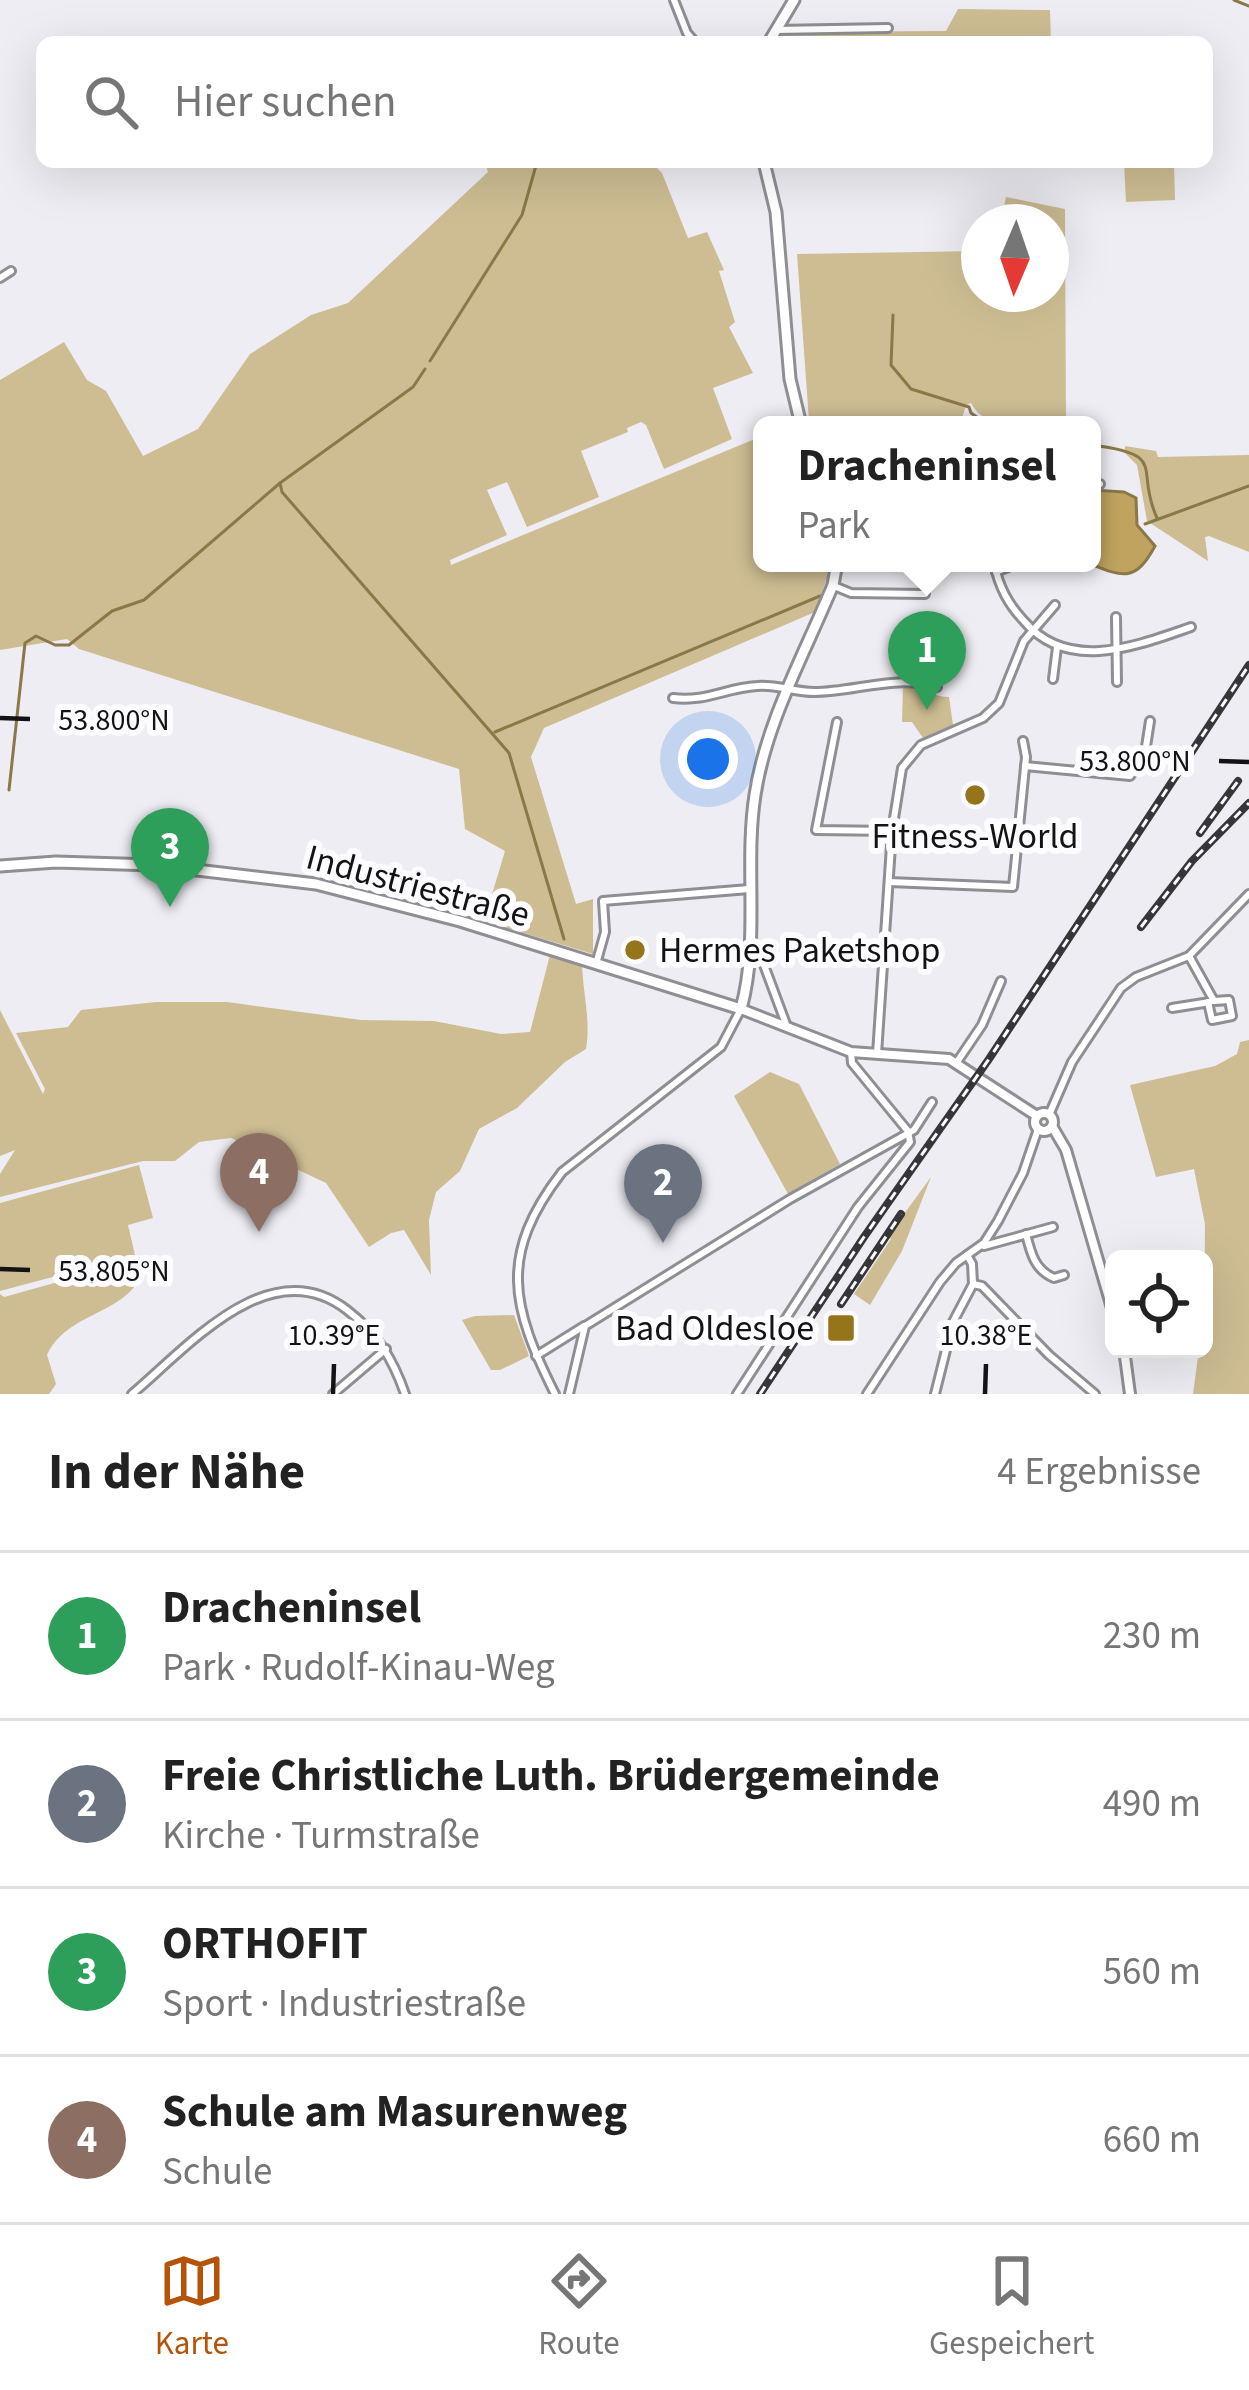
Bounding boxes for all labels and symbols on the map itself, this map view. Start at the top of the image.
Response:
north arrow [961,204,1069,312]
pin: 1 [888,611,966,710]
text: 53.800°N [58,699,170,742]
your location [678,729,738,789]
text: 53.800°N [1079,740,1191,783]
marker: Fitness-World [962,782,988,808]
pin: 3 [131,808,209,907]
place label: Fitness-World [871,811,1079,862]
street label: Industriestraße [301,832,535,940]
place label: Hermes Paketshop [659,925,940,976]
marker: Hermes Paketshop [622,937,648,963]
pin: 4 [220,1133,298,1232]
pin: 2 [624,1144,702,1243]
text: 53.805°N [58,1250,170,1293]
place label: Bad Oldesloe [615,1303,814,1354]
marker: Bad Oldesloe [825,1312,857,1344]
text: 10.39°E [288,1314,380,1357]
text: 10.38°E [940,1314,1032,1357]

